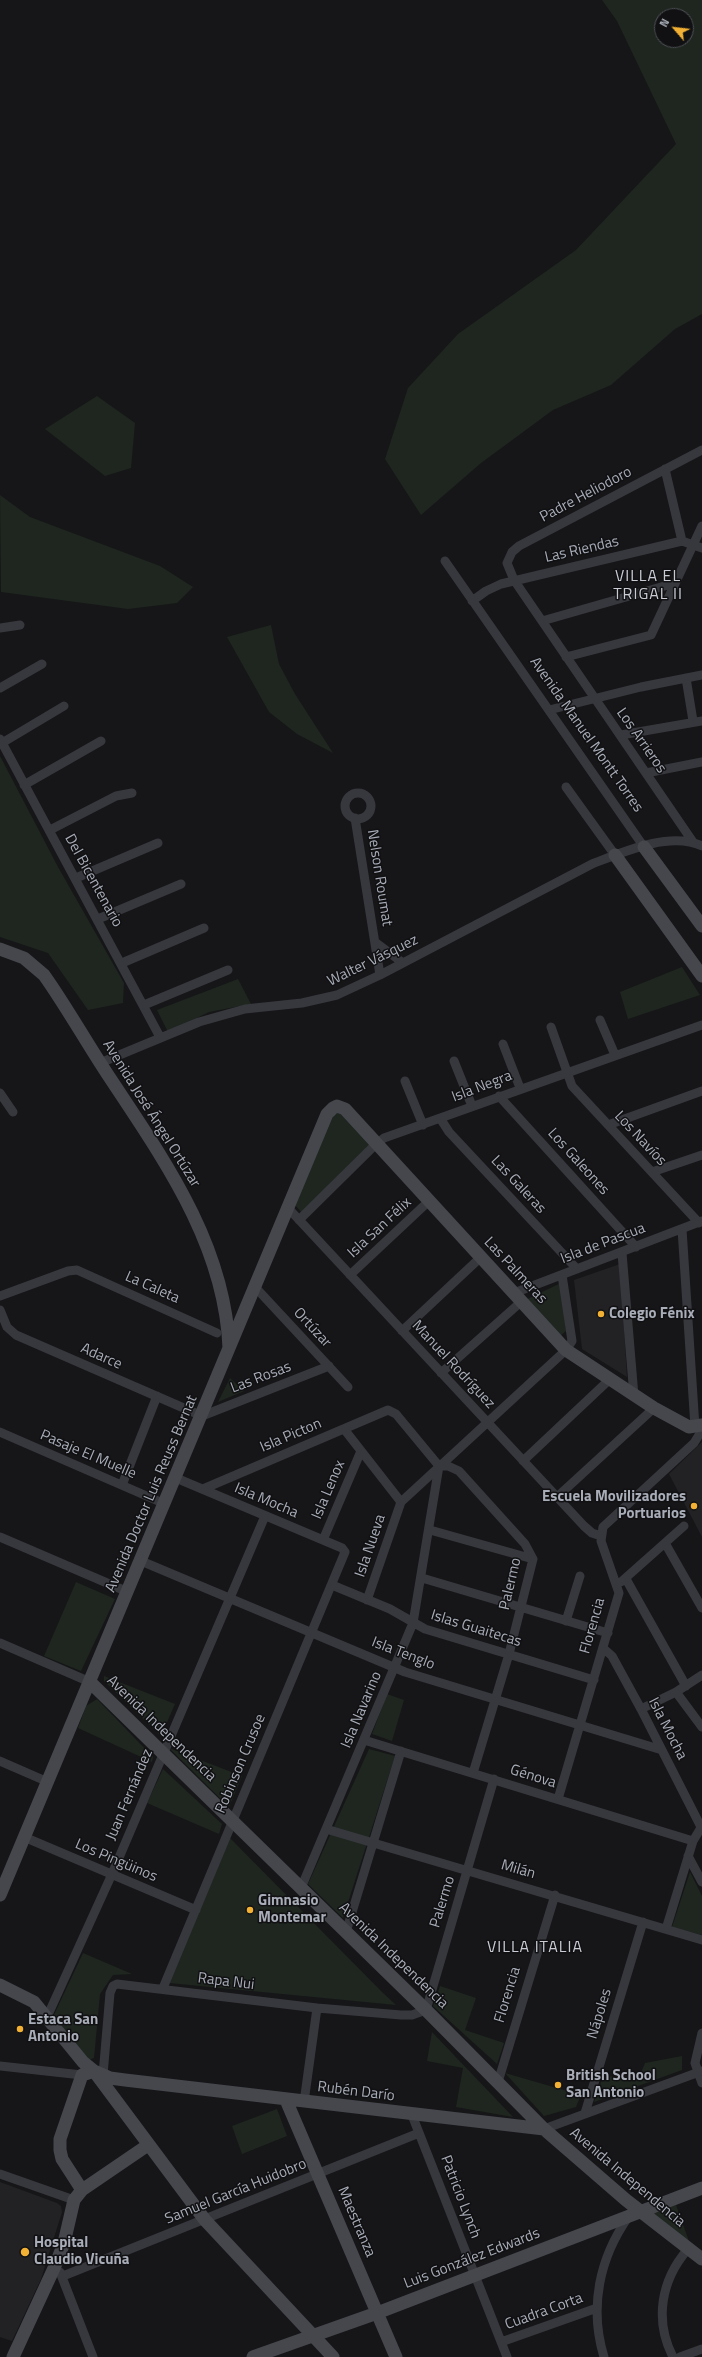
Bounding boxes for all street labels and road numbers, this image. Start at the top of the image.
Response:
street label: Padre Heliodoro [537,463,635,527]
street label: Las Riendas [543,533,621,567]
street label: Avenida Manuel Montt Torres [525,654,647,816]
street label: Los Arrieros [612,705,670,777]
street label: Nelson Roumat [362,828,396,928]
street label: Del Bicentenario [60,831,126,931]
street label: Walter Vásquez [325,931,421,991]
street label: Avenida José Ángel Ortúzar [98,1037,204,1191]
street label: Isla Negra [449,1067,515,1107]
street label: Los Navíos [610,1108,670,1170]
street label: Los Galeones [543,1125,613,1199]
street label: Las Galeras [487,1152,549,1218]
street label: Isla San Félix [344,1194,416,1262]
street label: Isla de Pascua [558,1220,648,1268]
street label: Las Palmeras [480,1234,550,1308]
street label: La Caleta [122,1268,182,1308]
street label: Ortúzar [289,1304,335,1352]
street label: Manuel Rodríguez [408,1317,498,1413]
street label: Adarce [78,1340,124,1374]
street label: Las Rosas [228,1358,294,1398]
street label: Avenida Doctor Luis Reuss Bernat [102,1393,202,1595]
street label: Isla Picton [258,1415,324,1457]
street label: Pasaje El Muelle [37,1427,139,1483]
street label: Isla Lenox [309,1458,349,1522]
street label: Isla Mocha [231,1480,301,1522]
street label: Isla Nueva [352,1512,390,1580]
street label: Palermo [496,1556,526,1612]
street label: Florencia [576,1596,610,1656]
street label: Islas Guaitecas [429,1607,523,1651]
street label: Isla Tenglo [369,1634,437,1674]
street label: Isla Navarino [338,1669,386,1751]
street label: Avenida Independencia [103,1672,219,1786]
street label: Isla Mocha [644,1695,690,1763]
street label: Robinson Crusoe [212,1712,270,1816]
street label: Juan Fernández [103,1747,157,1843]
street label: Génova [508,1761,558,1793]
street label: Los Pingüinos [72,1836,160,1886]
street label: Milán [499,1857,537,1883]
street label: Palermo [427,1874,459,1930]
street label: Avenida Independencia [335,1899,451,2013]
street label: Florencia [491,1965,525,2025]
street label: Rapa Nui [197,1970,255,1994]
street label: Nápoles [584,1987,616,2041]
street label: Rubén Darío [316,2078,396,2106]
street label: Avenida Independencia [566,2124,688,2232]
street label: Patricio Lynch [436,2153,484,2241]
street label: Samuel García Huidobro [163,2155,309,2229]
street label: Maestranza [333,2184,379,2260]
street label: Luis González Edwards [401,2225,543,2293]
street label: Cuadra Corta [503,2290,585,2334]

